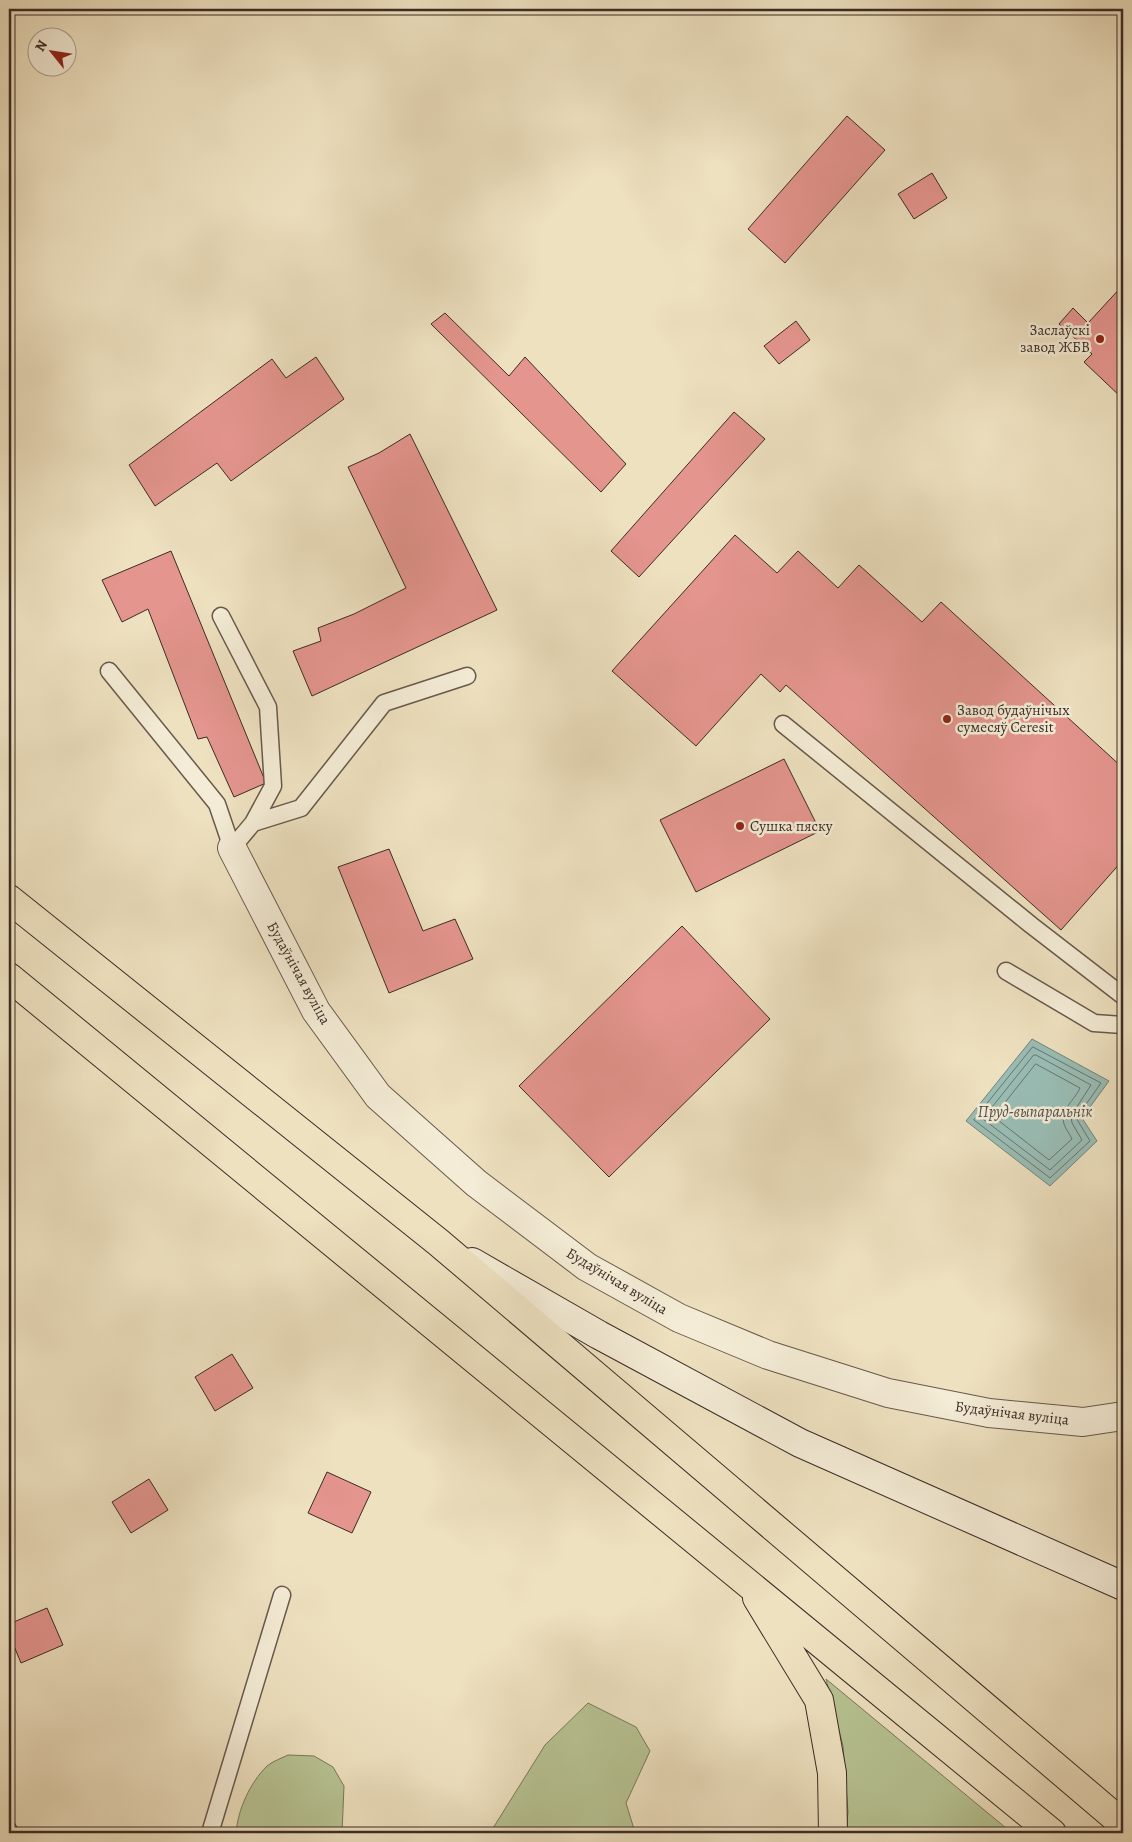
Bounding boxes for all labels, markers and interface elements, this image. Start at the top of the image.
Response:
north arrow [28,28,78,78]
text: N [30,37,52,55]
place label: Заслаўскі завод ЖБВ [1020,320,1090,357]
marker: Заслаўскі завод ЖБВ [1094,333,1106,345]
place label: Завод будаўнічых сумесяў Ceresit [957,700,1070,737]
marker: Завод будаўнічых сумесяў Ceresit [941,713,953,725]
place label: Сушка пяску [750,816,833,836]
marker: Сушка пяску [734,820,746,832]
street label: Будаўнічая вуліца [262,918,336,1028]
water label: Пруд-выпаральнік [978,1101,1092,1123]
street label: Будаўнічая вуліца [563,1243,671,1319]
street label: Будаўнічая вуліца [954,1396,1070,1430]

